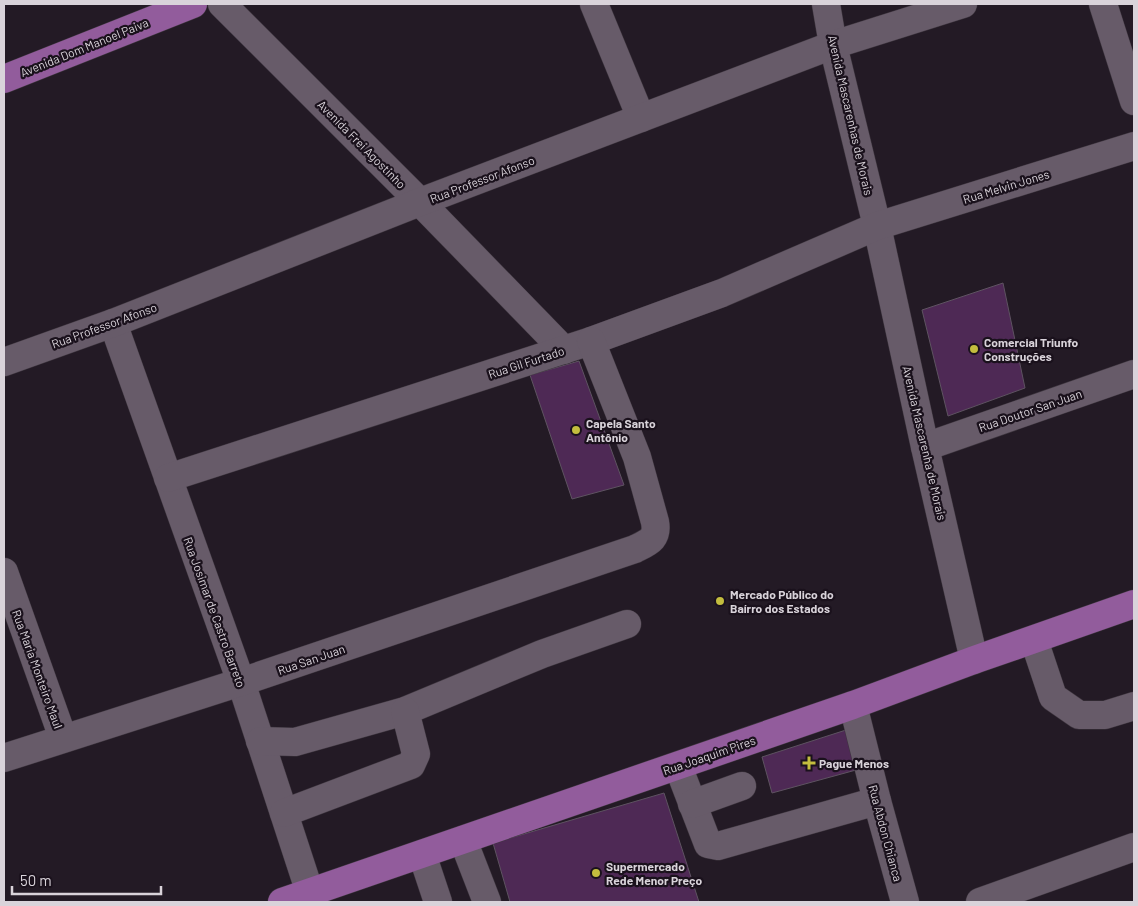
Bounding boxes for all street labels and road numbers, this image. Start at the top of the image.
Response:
street label: Avenida Dom Manoel Paiva [18,15,150,79]
street label: Avenida Mascarenhas de Morais [826,34,876,197]
street label: Avenida Frei Agostinho [315,97,409,191]
street label: Rua Professor Afonso [428,153,536,205]
street label: Rua Melvin Jones [961,166,1051,206]
street label: Rua Professor Afonso [49,299,159,351]
street label: Rua Gil Furtado [486,343,566,381]
street label: Avenida Mascarenha de Morais [900,364,950,522]
street label: Rua Doutor San Juan [977,386,1083,434]
street label: Rua Josimar de Castro Barreto [181,535,249,689]
street label: Rua Maria Monteiro Maul [10,608,66,730]
street label: Rua San Juan [276,641,346,677]
street label: Rua Joaquim Pires [661,733,757,777]
street label: Rua Abdon Chianca [866,783,906,883]

